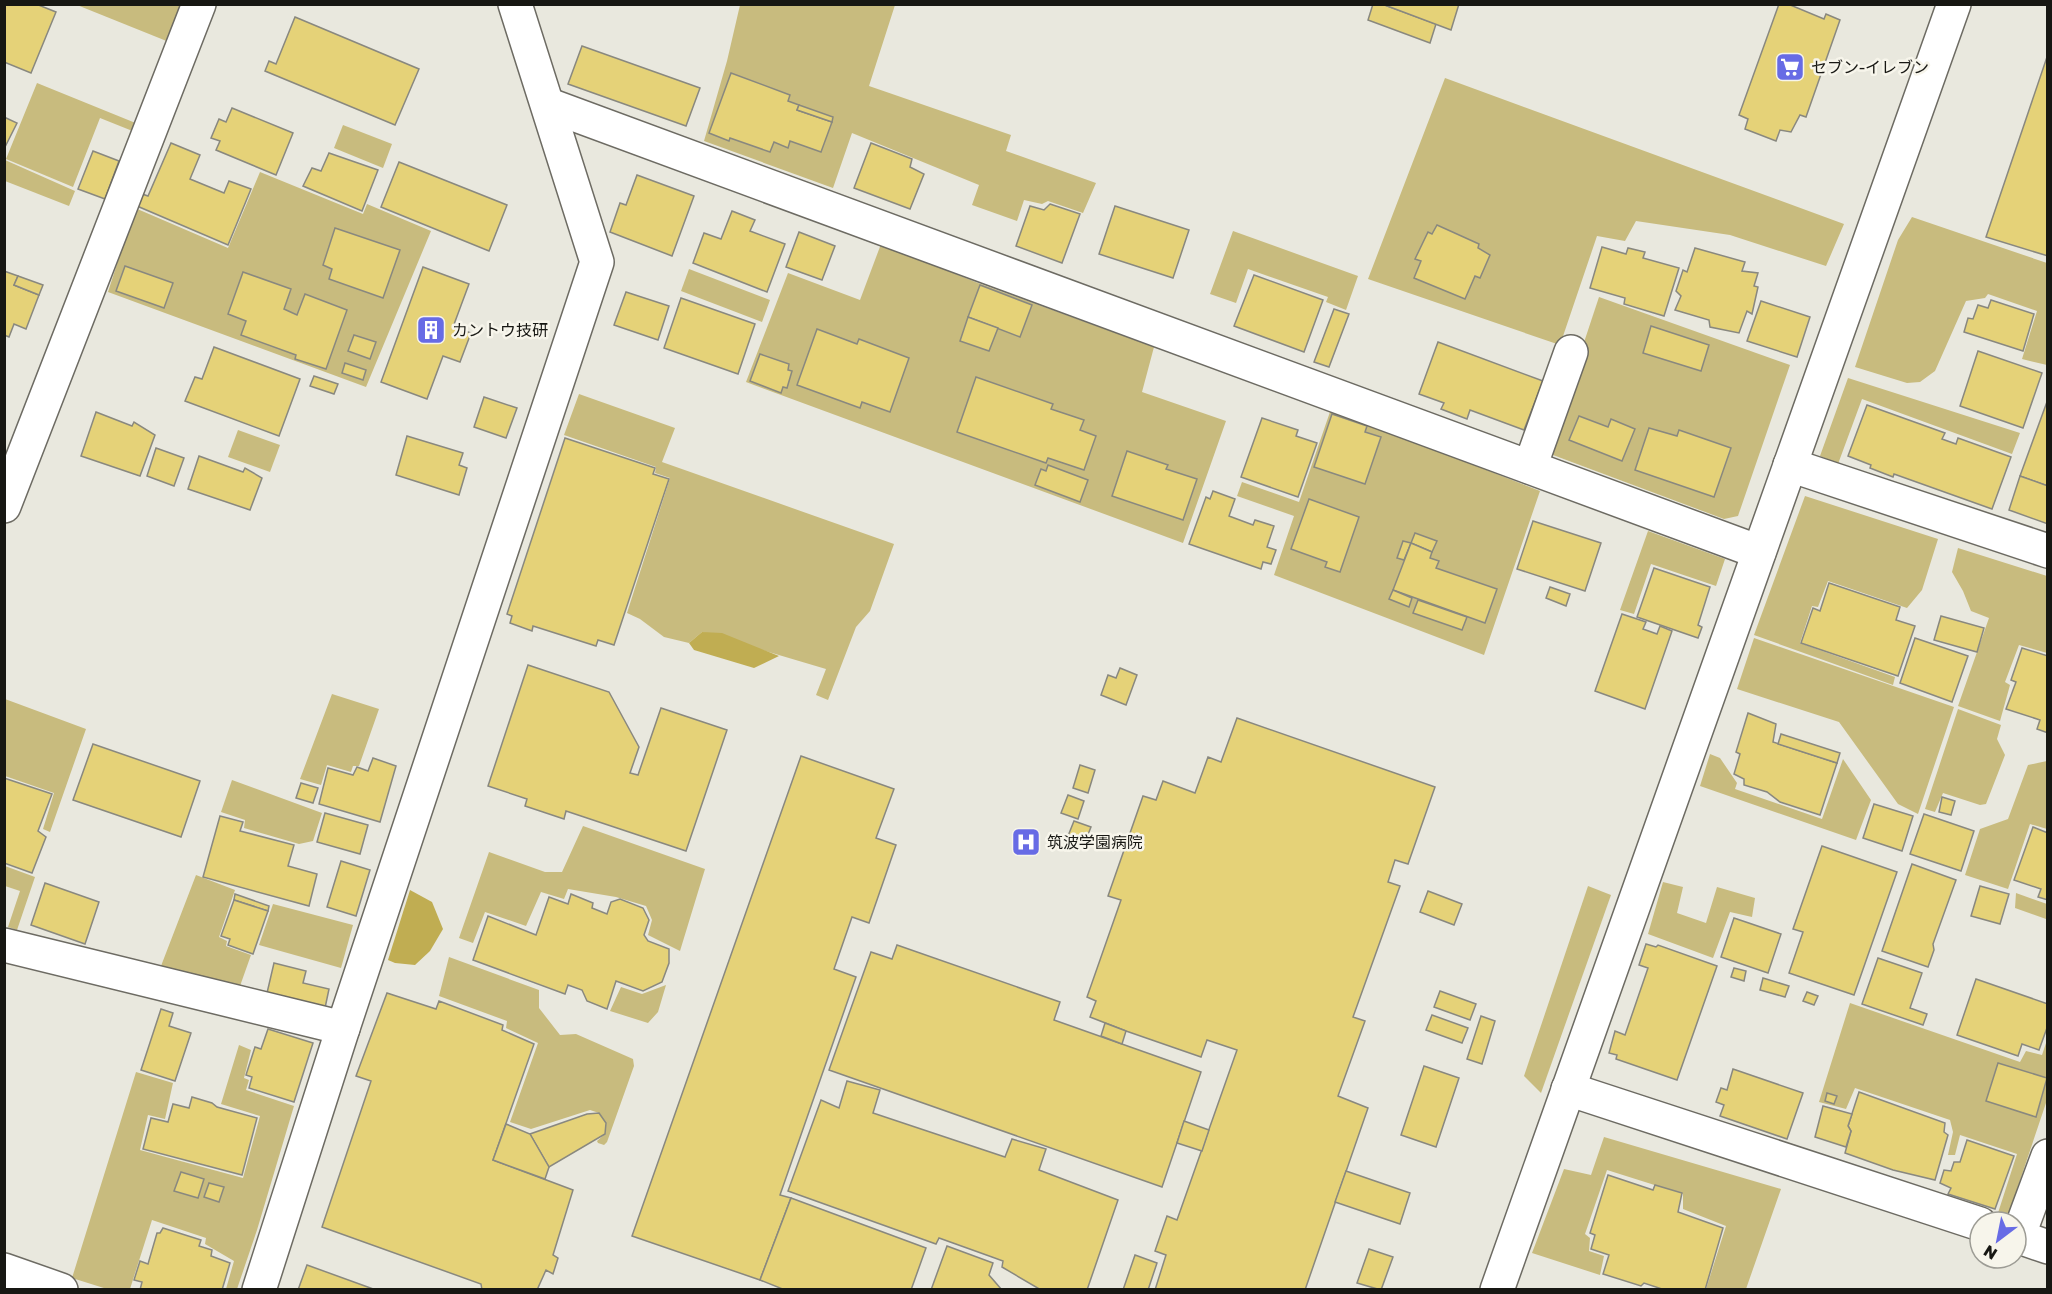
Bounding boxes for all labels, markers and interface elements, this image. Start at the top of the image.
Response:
supermarket icon: セブン-イレブン [1774,51,1806,83]
place label: セブン-イレブン [1811,57,1929,77]
building icon: カントウ技研 [415,314,447,346]
place label: カントウ技研 [452,320,548,340]
hospital icon: 筑波学園病院 [1010,826,1042,858]
place label: 筑波学園病院 [1047,832,1143,852]
north arrow [1968,1210,2028,1270]
text: N [1980,1241,2001,1264]

